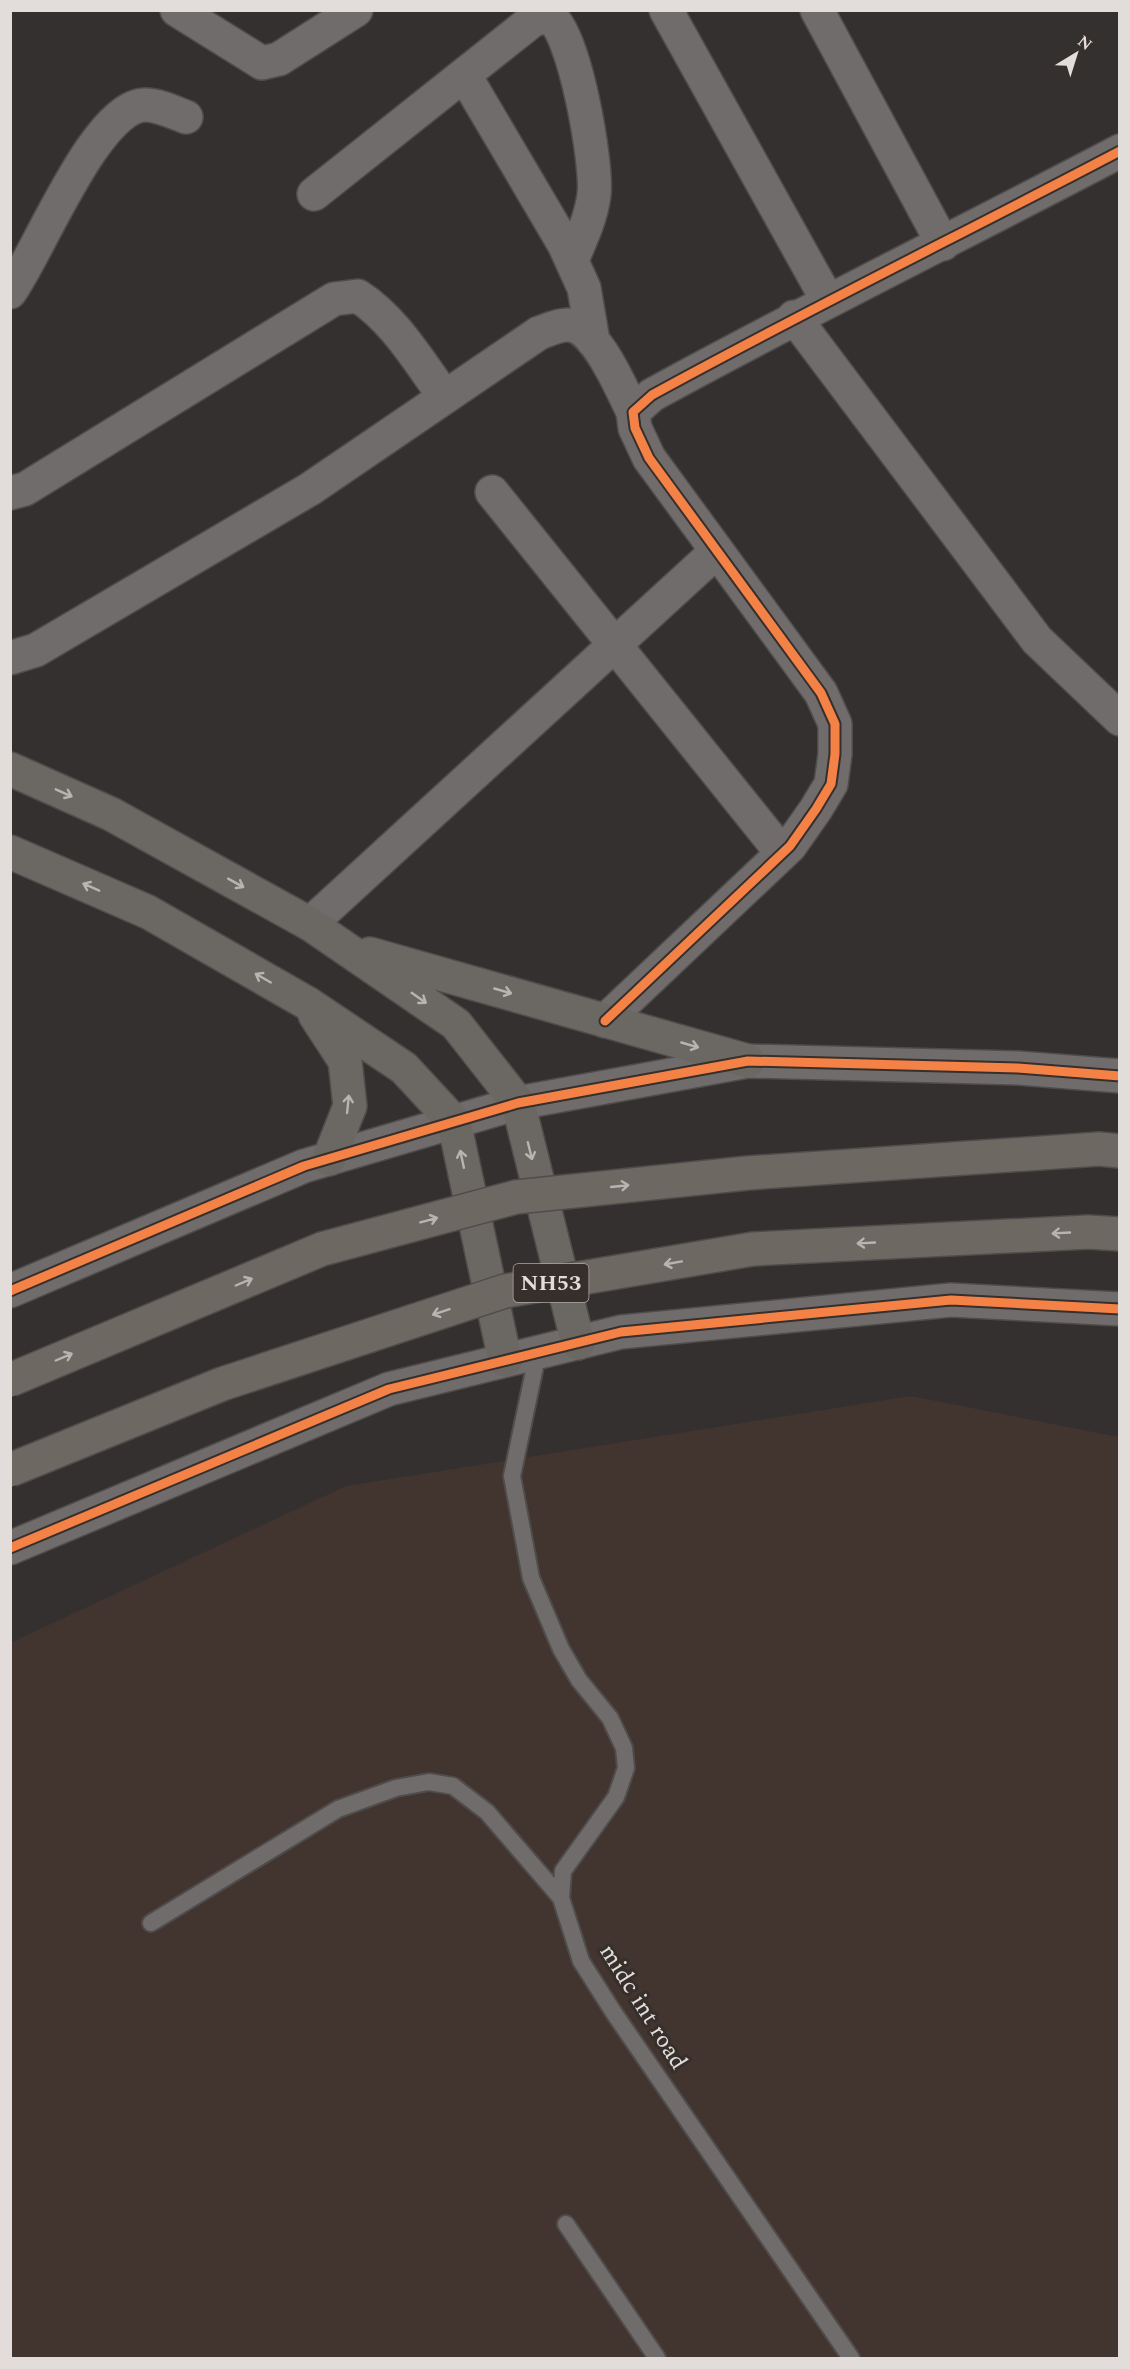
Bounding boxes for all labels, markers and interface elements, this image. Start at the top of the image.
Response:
north arrow [1046,24,1106,84]
text: N [1072,29,1097,56]
one-way arrow [54,787,72,799]
one-way arrow [227,878,245,889]
one-way arrow [82,881,100,892]
one-way arrow [255,972,272,984]
one-way arrow [493,986,512,998]
one-way arrow [410,992,427,1004]
one-way arrow [680,1039,699,1051]
one-way arrow [343,1095,354,1114]
one-way arrow [525,1141,537,1160]
one-way arrow [456,1150,467,1169]
one-way arrow [610,1180,630,1191]
one-way arrow [419,1214,438,1226]
one-way arrow [1052,1227,1072,1238]
one-way arrow [857,1238,877,1249]
one-way arrow [663,1257,683,1268]
road number: NH53 [514,1264,588,1302]
one-way arrow [235,1276,253,1287]
one-way arrow [432,1307,451,1318]
one-way arrow [55,1351,73,1362]
street label: midc int road [590,1937,696,2077]

